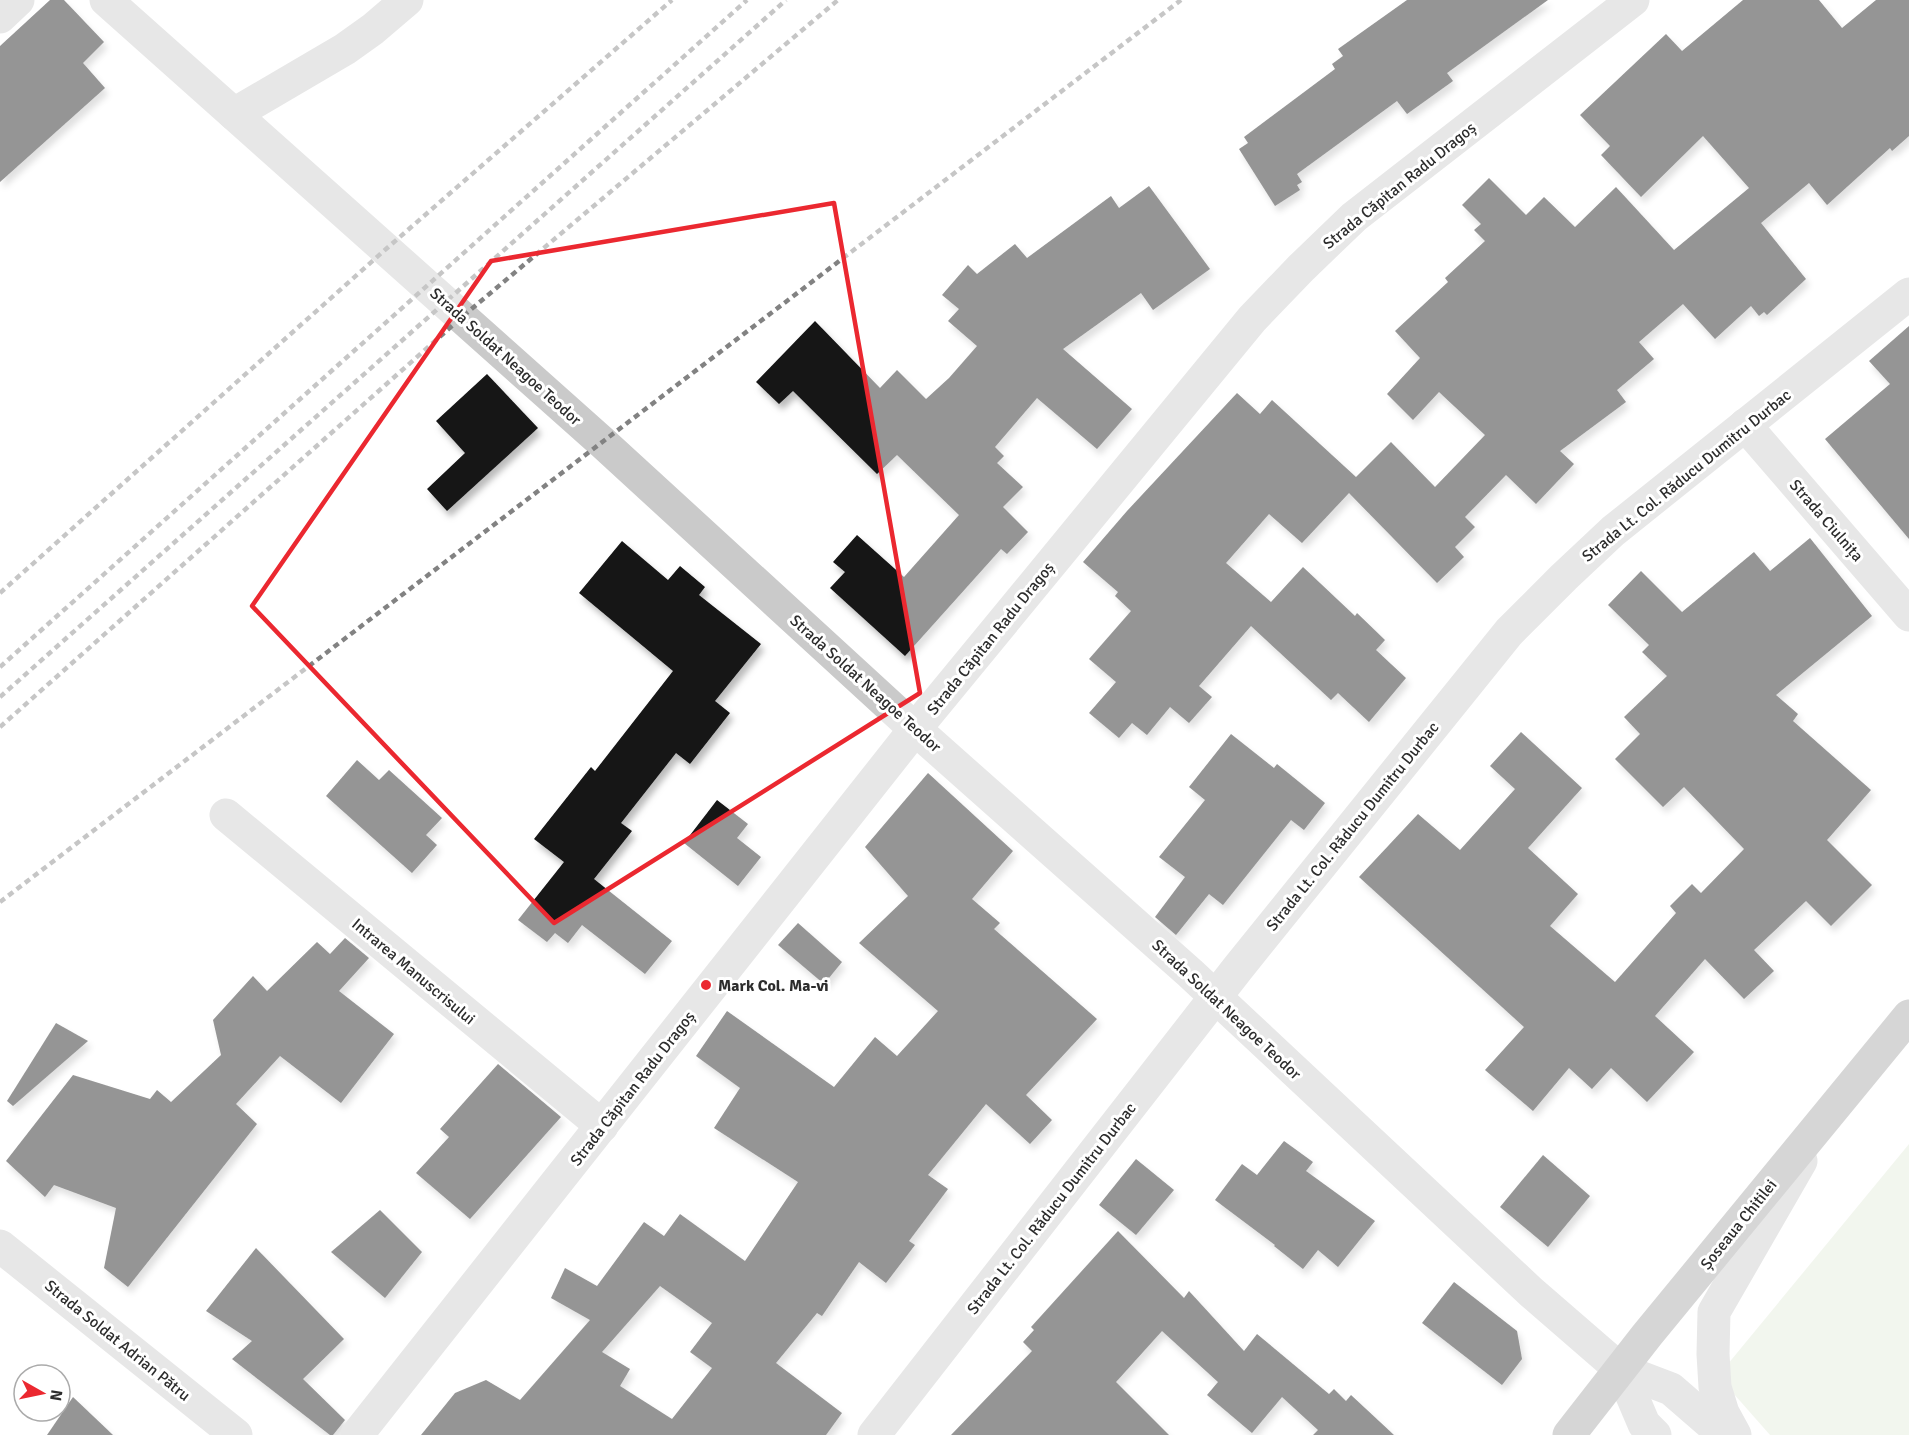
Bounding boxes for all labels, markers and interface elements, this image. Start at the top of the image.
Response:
street label: Strada Căpitan Radu Dragoș [1319,118,1480,254]
street label: Strada Soldat Neagoe Teodor [426,284,585,430]
street label: Strada Lt. Col. Răducu Dumitru Durbac [1578,385,1795,566]
street label: Strada Ciulnița [1785,475,1867,566]
street label: Strada Căpitan Radu Dragoș [923,558,1059,719]
street label: Strada Soldat Neagoe Teodor [786,611,945,757]
street label: Strada Lt. Col. Răducu Dumitru Durbac [1262,718,1443,935]
street label: Intrarea Manuscrisului [348,914,479,1029]
street label: Strada Soldat Neagoe Teodor [1148,935,1305,1084]
place label: Mark Col. Ma-vi [718,976,829,996]
marker: Mark Col. Ma-vi [699,978,713,992]
street label: Strada Căpitan Radu Dragoș [566,1007,699,1170]
street label: Strada Lt. Col. Răducu Dumitru Durbac [963,1099,1141,1318]
street label: Șoseaua Chitilei [1696,1175,1781,1274]
street label: Strada Soldat Adrian Pătru [40,1276,194,1406]
north arrow [12,1363,72,1423]
text: N [45,1388,67,1402]

